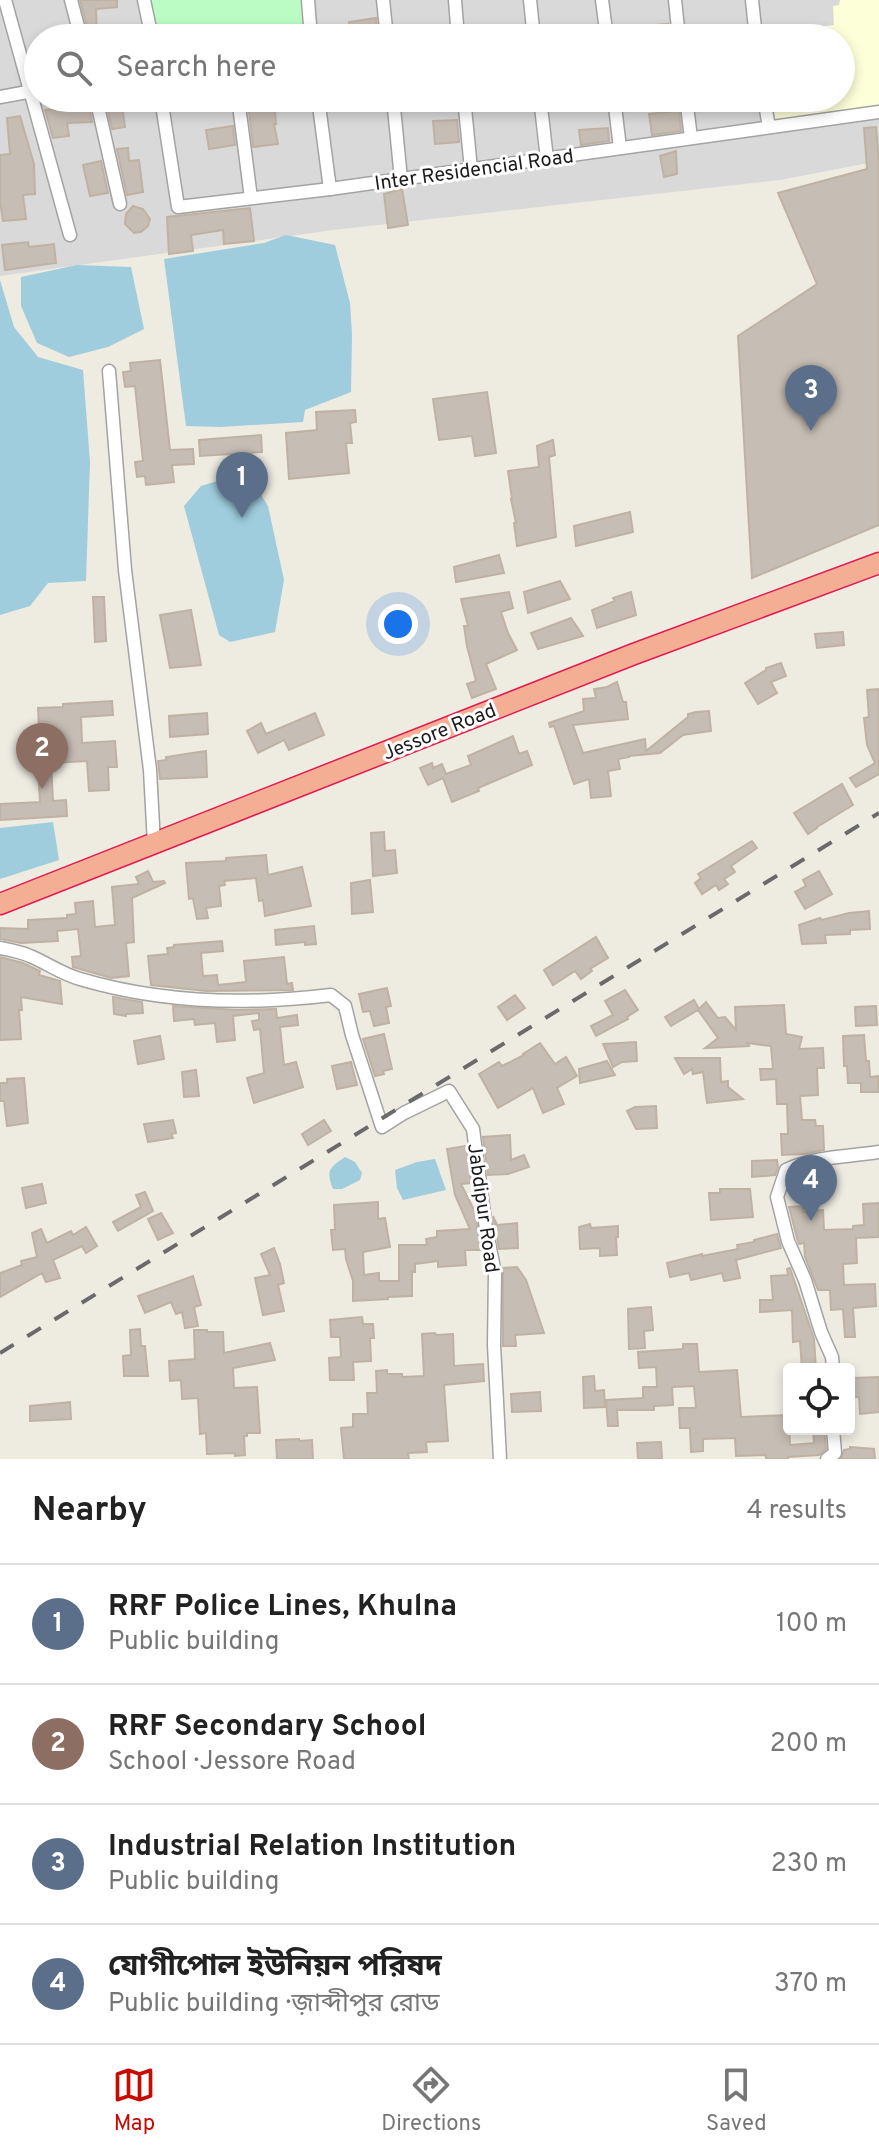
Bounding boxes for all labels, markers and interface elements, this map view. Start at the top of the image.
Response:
search box [24,24,855,112]
icon: search [52,46,96,90]
text: Search here [116,50,276,87]
street label: Inter Residencial Road [373,144,576,198]
pin: 3 [785,365,837,431]
pin: 1 [216,452,268,518]
your location [378,604,418,644]
street label: Jessore Road [379,698,500,767]
pin: 2 [16,723,68,789]
street label: Jabdipur Road [460,1142,504,1275]
pin: 4 [785,1155,837,1221]
map controls [783,1363,855,1435]
button: locate [783,1363,855,1435]
text: Nearby [32,1490,147,1533]
text: 4 results [746,1495,847,1528]
text: RRF Police Lines, Khulna [108,1589,457,1626]
text: 1 [53,1608,63,1641]
text: 100 m [776,1608,847,1641]
text: Public building [108,1626,279,1659]
text: RRF Secondary School [108,1709,426,1746]
text: 2 [50,1728,66,1761]
text: 200 m [770,1728,847,1761]
text: School · Jessore Road [108,1746,356,1779]
text: Industrial Relation Institution [108,1829,516,1866]
text: 3 [50,1848,66,1881]
text: 230 m [771,1848,847,1881]
text: Public building [108,1866,279,1899]
text: যোগীপোল ইউনিয়ন পরিষদ [108,1949,442,1986]
text: 4 [50,1968,66,2001]
text: 370 m [774,1968,847,2001]
text: Public building · জ়াব্দীপুর রোড [108,1988,440,2021]
tab: Map [112,2063,156,2138]
tab: Directions [381,2063,481,2138]
tab: Saved [706,2063,767,2138]

